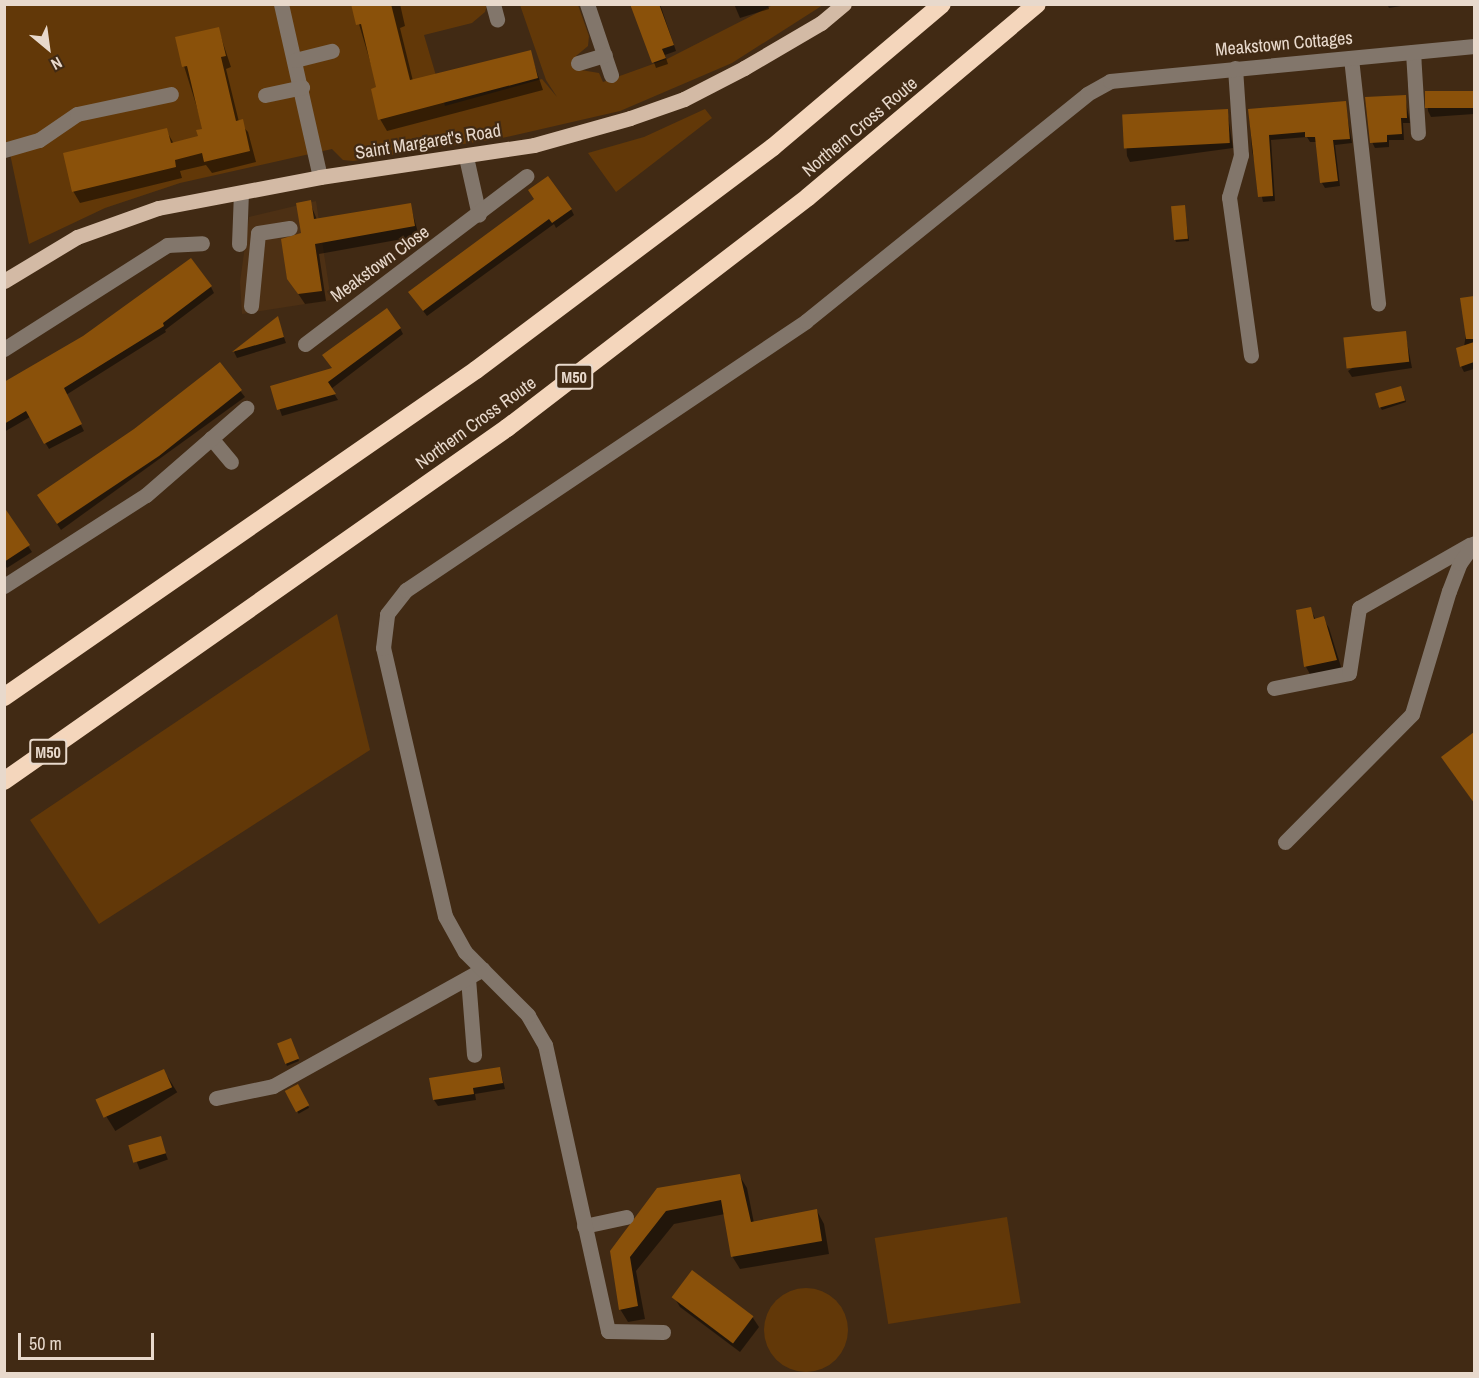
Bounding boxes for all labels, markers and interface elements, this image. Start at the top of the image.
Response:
north arrow [18,18,78,78]
street label: Meakstown Cottages [1214,27,1354,61]
text: N [47,52,66,76]
street label: Northern Cross Route [798,73,922,181]
street label: Saint Margaret's Road [354,120,502,164]
street label: Meakstown Close [327,221,433,307]
road number: M50 [554,364,594,390]
street label: Northern Cross Route [412,372,540,474]
road number: M50 [28,739,68,765]
scale bar [21,1321,158,1359]
text: 50 m [29,1331,62,1356]

